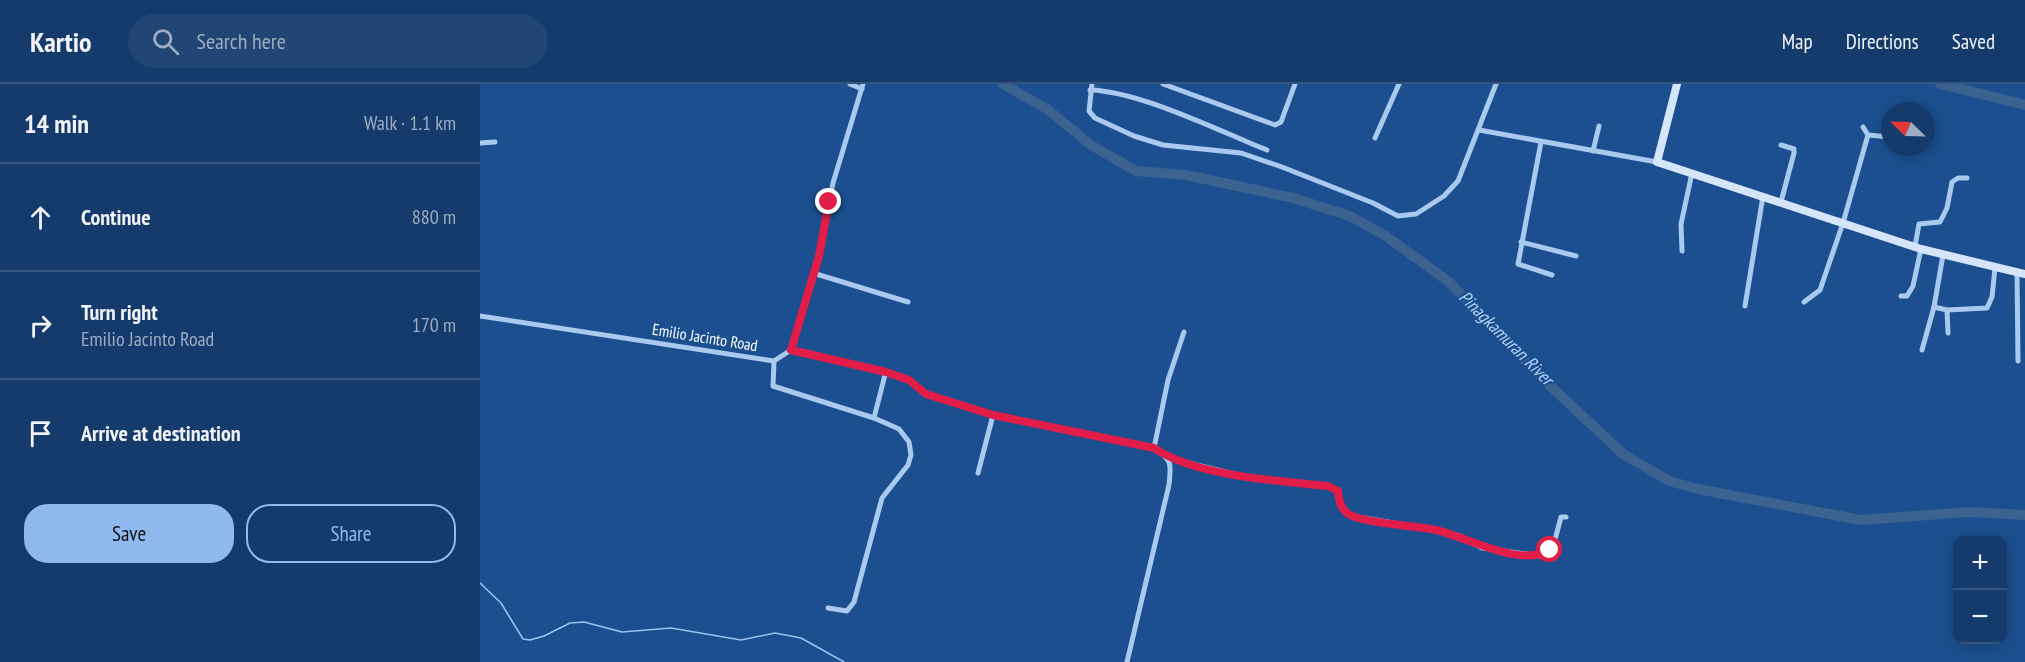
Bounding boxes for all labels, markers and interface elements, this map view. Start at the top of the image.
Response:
search box [128,14,548,68]
text: Kartio [30,23,92,60]
icon: search [149,25,182,58]
text: Search here [197,27,286,55]
text: Map [1782,28,1813,55]
text: Directions [1846,28,1919,55]
text: Saved [1952,28,1995,55]
north arrow [1881,102,1935,156]
text: 14 min [24,107,89,140]
text: Walk · 1.1 km [364,110,456,136]
route end [815,188,841,214]
icon: ahead [24,201,57,234]
text: Continue [81,203,151,231]
text: 880 m [412,204,456,230]
water label: Pinagkamuran River [1454,286,1561,392]
text: Turn right [81,298,158,326]
icon: right [24,309,57,342]
text: 170 m [412,312,456,338]
street label: Emilio Jacinto Road [651,319,759,355]
text: Emilio Jacinto Road [81,326,214,352]
icon: arrive [24,417,57,450]
text: Arrive at destination [81,419,241,447]
button: Save [24,504,234,563]
button: Share [246,504,456,563]
route start [1536,536,1562,562]
map controls [1953,536,2007,644]
button: + [1953,536,2007,590]
button: − [1953,590,2007,644]

